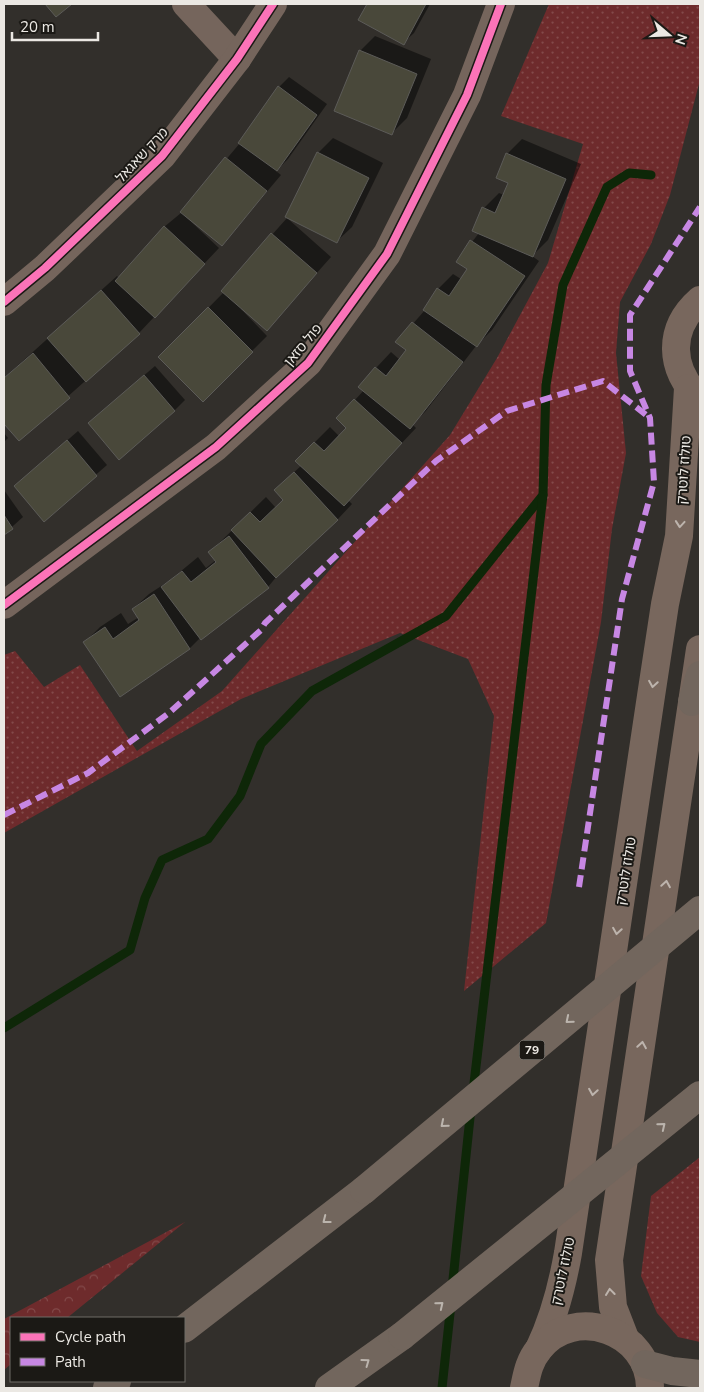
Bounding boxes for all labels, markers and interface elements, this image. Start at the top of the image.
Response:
scale bar [12,10,99,42]
north arrow [644,10,694,60]
text: 20 m [20,17,55,37]
text: N [670,31,692,47]
street label: מרק שאגאל [111,123,173,187]
street label: פול סזאן [279,320,327,370]
street label: טולוז לוטרק [672,435,696,505]
one-way arrow [675,520,686,528]
one-way arrow [648,679,658,688]
street label: טולוז לוטרק [611,835,641,907]
one-way arrow [661,880,671,888]
one-way arrow [612,927,623,935]
one-way arrow [565,1014,574,1023]
road number: 79 [520,1040,544,1060]
one-way arrow [636,1040,646,1049]
one-way arrow [588,1088,599,1096]
one-way arrow [441,1118,450,1126]
one-way arrow [656,1123,665,1132]
one-way arrow [323,1214,332,1222]
street label: טולוז לוטרק [547,1235,579,1307]
one-way arrow [606,1288,616,1296]
one-way arrow [434,1303,443,1311]
legend [10,1317,185,1382]
text: Cycle path [55,1327,126,1347]
text: Path [55,1352,86,1372]
one-way arrow [360,1359,369,1368]

